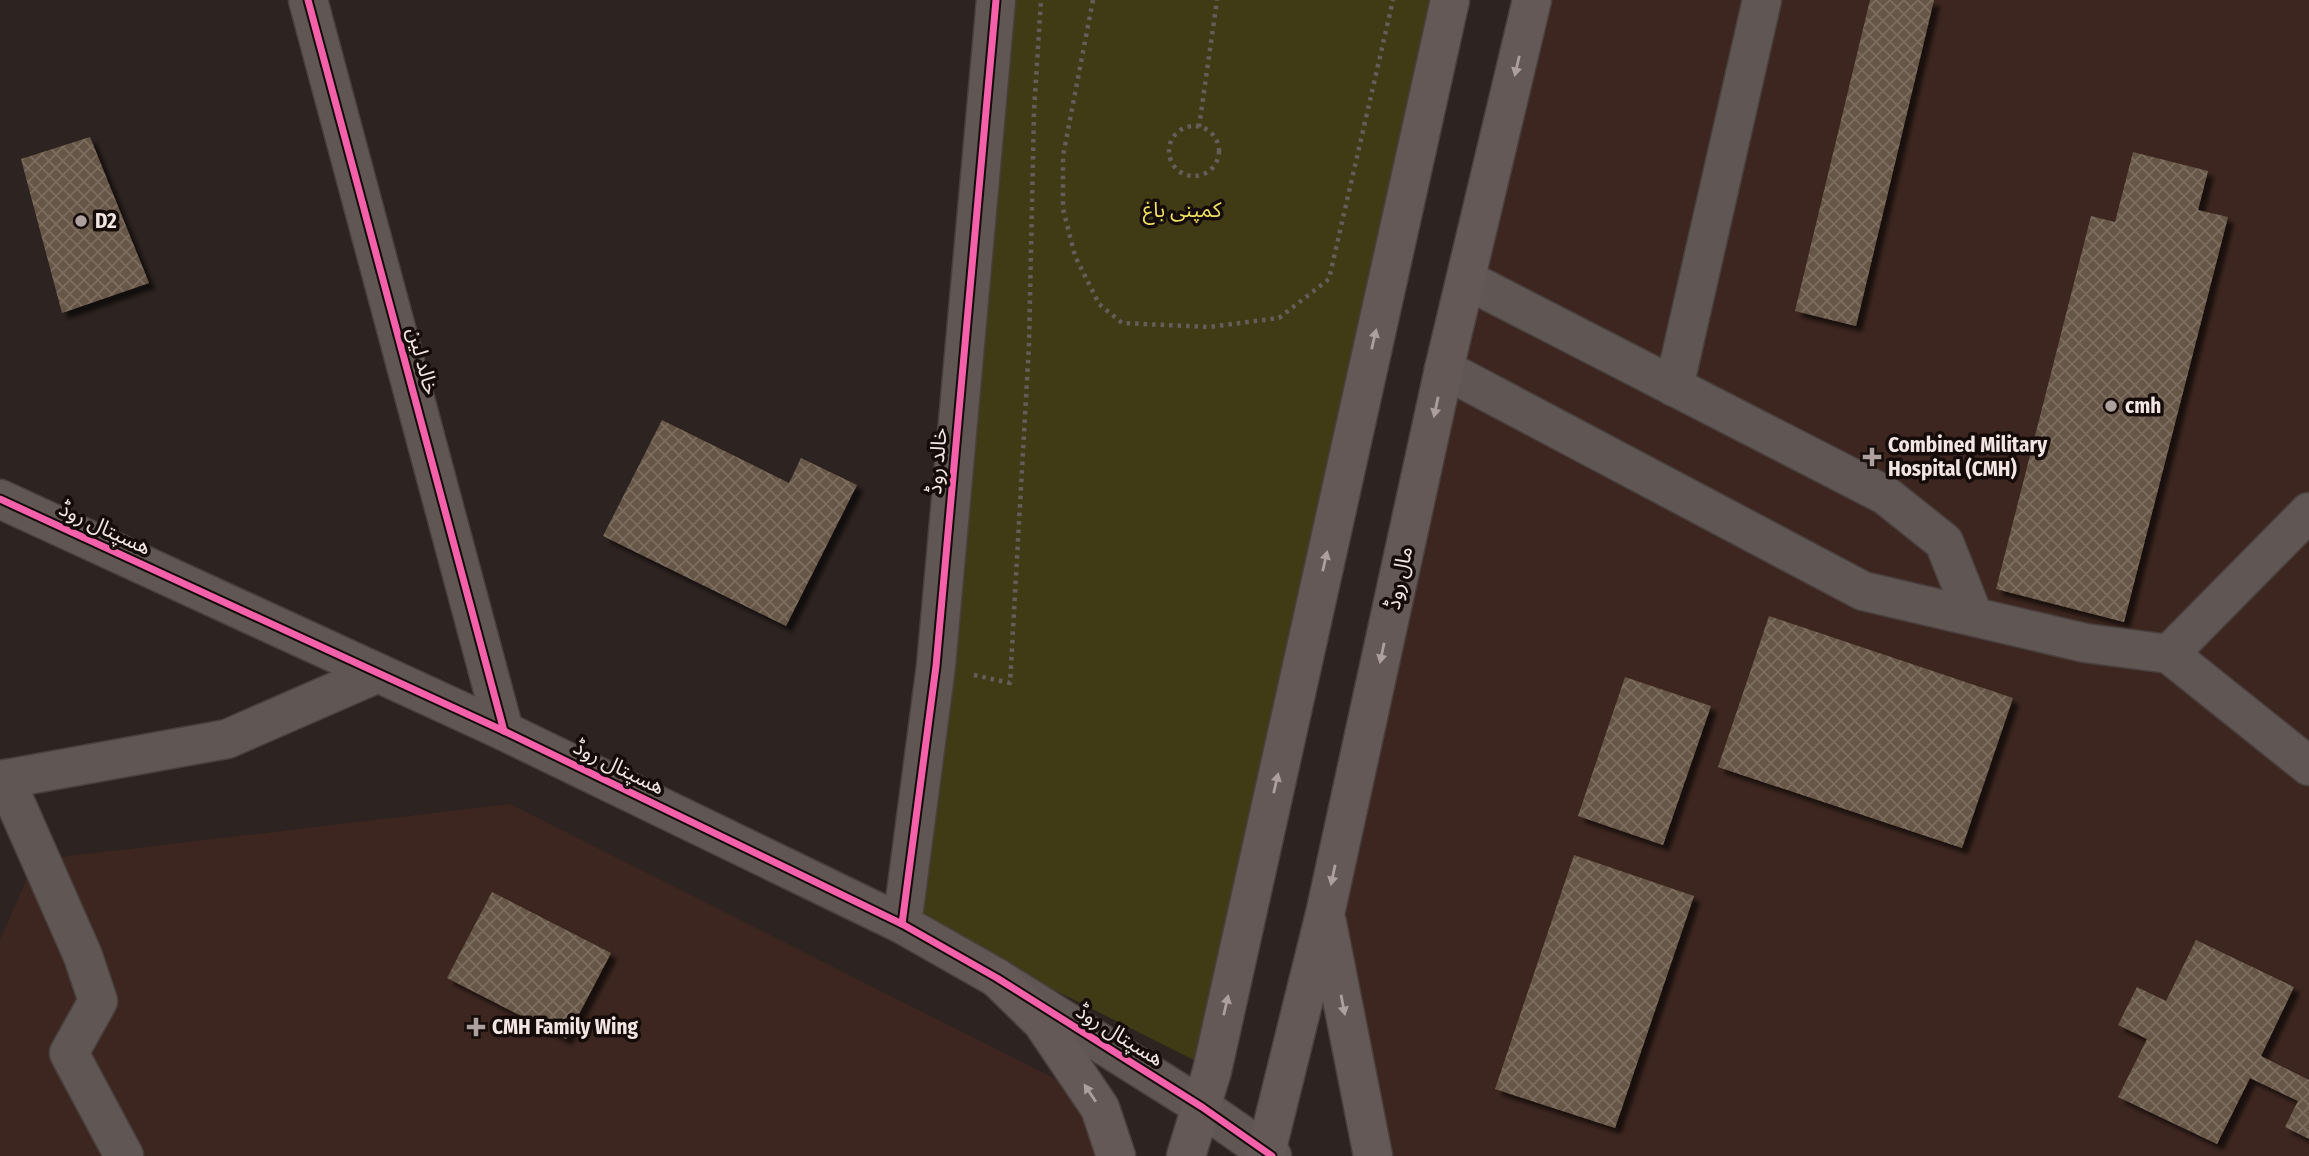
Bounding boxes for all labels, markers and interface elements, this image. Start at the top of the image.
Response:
one-way arrow [1511,56,1522,78]
park label: کمپنی باغ [1143,197,1222,225]
place label: D2 [95,208,117,234]
marker: D2 [73,213,89,229]
street label: خالد لین [402,324,444,398]
one-way arrow [1369,328,1380,350]
place label: cmh [2125,393,2161,419]
one-way arrow [1430,396,1441,418]
marker: cmh [2103,398,2119,414]
street label: خالد روڈ [921,426,953,496]
place label: Combined Military Hospital (CMH) [1888,432,2048,482]
marker: Combined Military Hospital (CMH) [1862,447,1882,467]
street label: ھسپتال روڈ [55,495,155,561]
street label: مال روڈ [1380,544,1418,612]
one-way arrow [1320,550,1331,572]
one-way arrow [1377,642,1388,664]
street label: ھسپتال روڈ [569,734,669,800]
one-way arrow [1270,772,1281,794]
one-way arrow [1328,864,1339,886]
one-way arrow [1221,994,1232,1016]
one-way arrow [1338,994,1349,1016]
street label: ھسپتال روڈ [1071,998,1169,1072]
place label: CMH Family Wing [492,1014,639,1040]
marker: CMH Family Wing [466,1017,486,1037]
one-way arrow [1083,1084,1097,1102]

